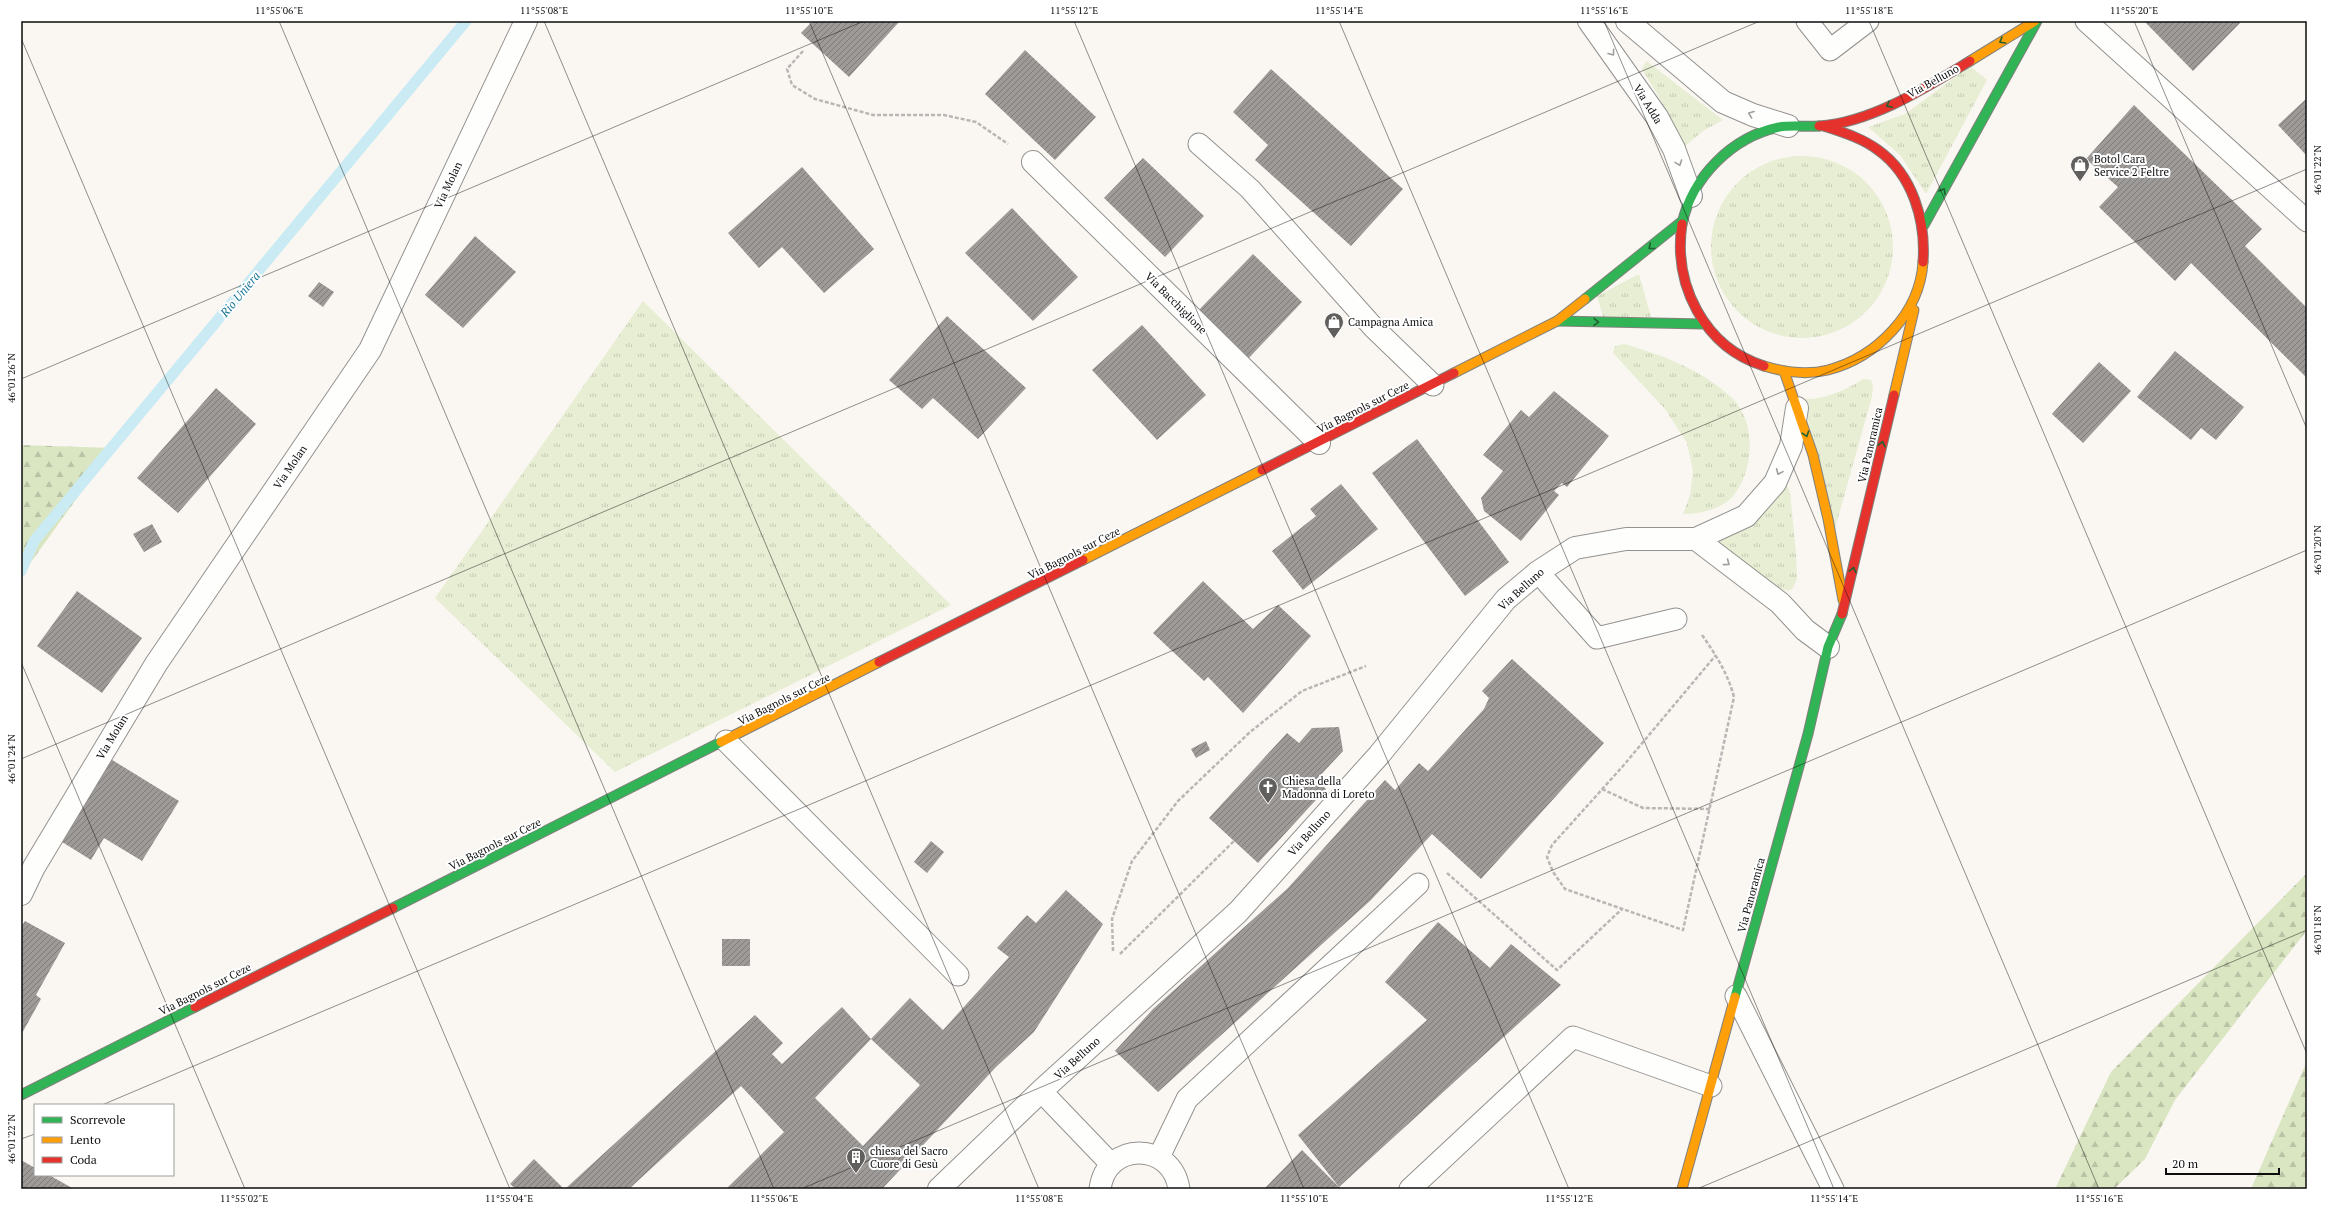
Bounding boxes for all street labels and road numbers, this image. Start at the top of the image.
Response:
street label: Via Belluno [1905,61,1961,101]
street label: Via Adda [1630,82,1666,127]
street label: Via Molan [431,159,465,211]
street label: Via Bacchiglione [1142,269,1210,337]
street label: Via Bagnols sur Ceze [1315,378,1412,436]
street label: Via Panoramica [1855,405,1886,484]
street label: Via Molan [270,442,310,492]
street label: Via Bagnols sur Ceze [1026,524,1123,582]
street label: Via Belluno [1495,565,1547,613]
street label: Via Bagnols sur Ceze [736,670,833,728]
street label: Via Molan [93,712,131,762]
street label: Via Belluno [1285,807,1333,859]
street label: Via Bagnols sur Ceze [447,815,544,873]
street label: Via Panoramica [1734,856,1768,934]
street label: Via Bagnols sur Ceze [157,960,254,1018]
street label: Via Belluno [1051,1034,1103,1082]

